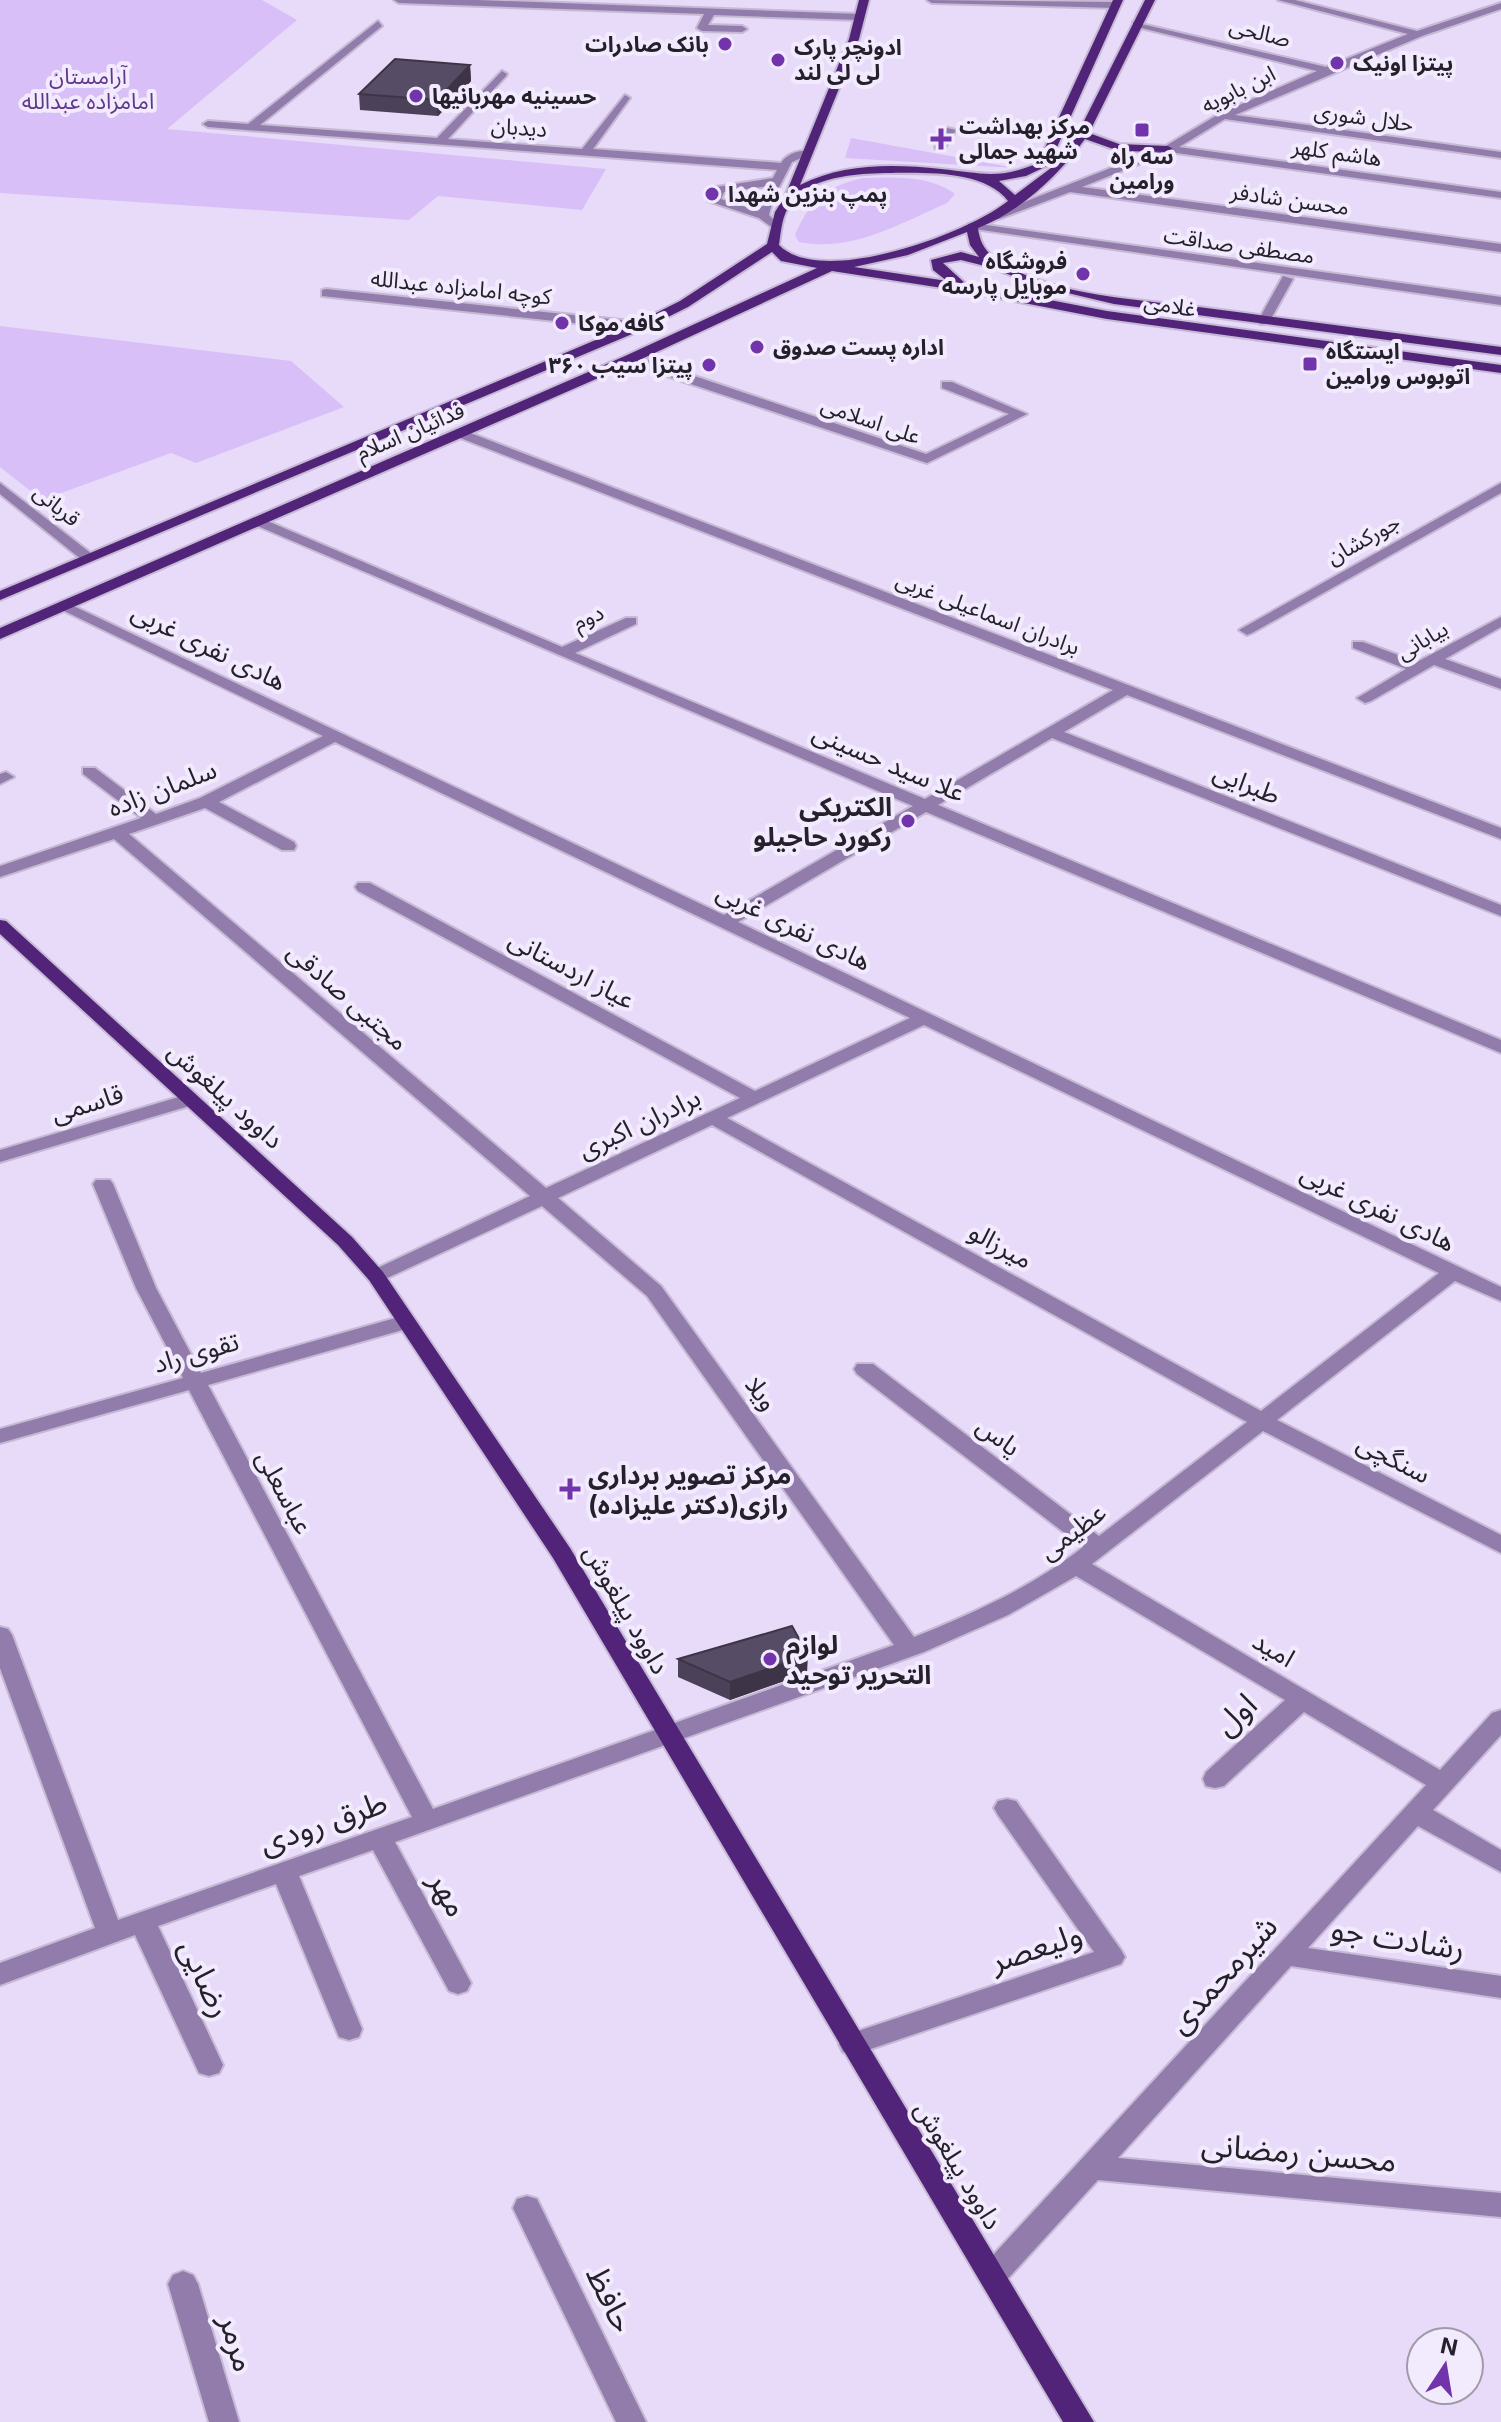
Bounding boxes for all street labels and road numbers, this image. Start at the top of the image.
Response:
street label: صالحی [1227,12,1293,52]
street label: ابن بابویه [1197,60,1279,118]
street label: حلال شوری [1313,97,1415,138]
street label: دیدبان [490,112,548,142]
street label: هاشم کلهر [1289,133,1384,175]
street label: محسن شادفر [1228,178,1351,220]
street label: مصطفی صداقت [1162,222,1316,268]
street label: کوچه امامزاده عبدالله [369,265,554,312]
street label: غلامی [1142,288,1198,322]
street label: علی اسلامی [818,391,924,449]
street label: فدائیان اسلام [352,397,470,469]
street label: قربانی [28,478,86,532]
street label: جورکشان [1322,508,1405,571]
street label: برادران اسماعیلی غربی [892,566,1084,661]
street label: هادی نفری غربی [127,595,291,697]
street label: دوم [568,599,609,639]
street label: بیابانی [1392,615,1452,665]
street label: علا سید حسینی [808,716,970,808]
street label: سلمان زاده [103,753,221,823]
street label: طبرایی [1209,756,1285,810]
street label: هادی نفری غربی [712,875,876,977]
street label: عیاز اردستانی [504,923,640,1015]
street label: مجتبی صادقی [281,935,415,1057]
street label: داوود پیلغوش [161,1035,290,1156]
street label: قاسمی [47,1077,127,1129]
street label: برادران اکبری [573,1081,705,1165]
street label: هادی نفری غربی [1296,1156,1460,1258]
street label: میرزالو [964,1215,1038,1275]
street label: تقوی راد [150,1325,242,1379]
street label: ویلا [739,1370,785,1416]
street label: یاس [971,1410,1027,1462]
street label: سنگچی [1351,1426,1436,1491]
street label: عباسعلی [250,1445,320,1539]
street label: عظیمی [1033,1496,1111,1566]
street label: داوود پیلغوش [576,1539,676,1680]
street label: امید [1247,1625,1301,1673]
street label: اول [1206,1685,1264,1743]
street label: طرق رودی [254,1782,392,1862]
street label: مهر [420,1864,477,1923]
street label: شیرمحمدی [1159,1907,1285,2041]
street label: رشادت جو [1328,1908,1468,1968]
street label: ولیعصر [984,1914,1087,1980]
street label: رضایی [171,1933,241,2023]
street label: داوود پیلغوش [907,2095,1009,2236]
street label: محسن رمضانی [1200,2124,1398,2180]
street label: حافظ [578,2259,644,2339]
street label: مرمر [211,2309,265,2376]

